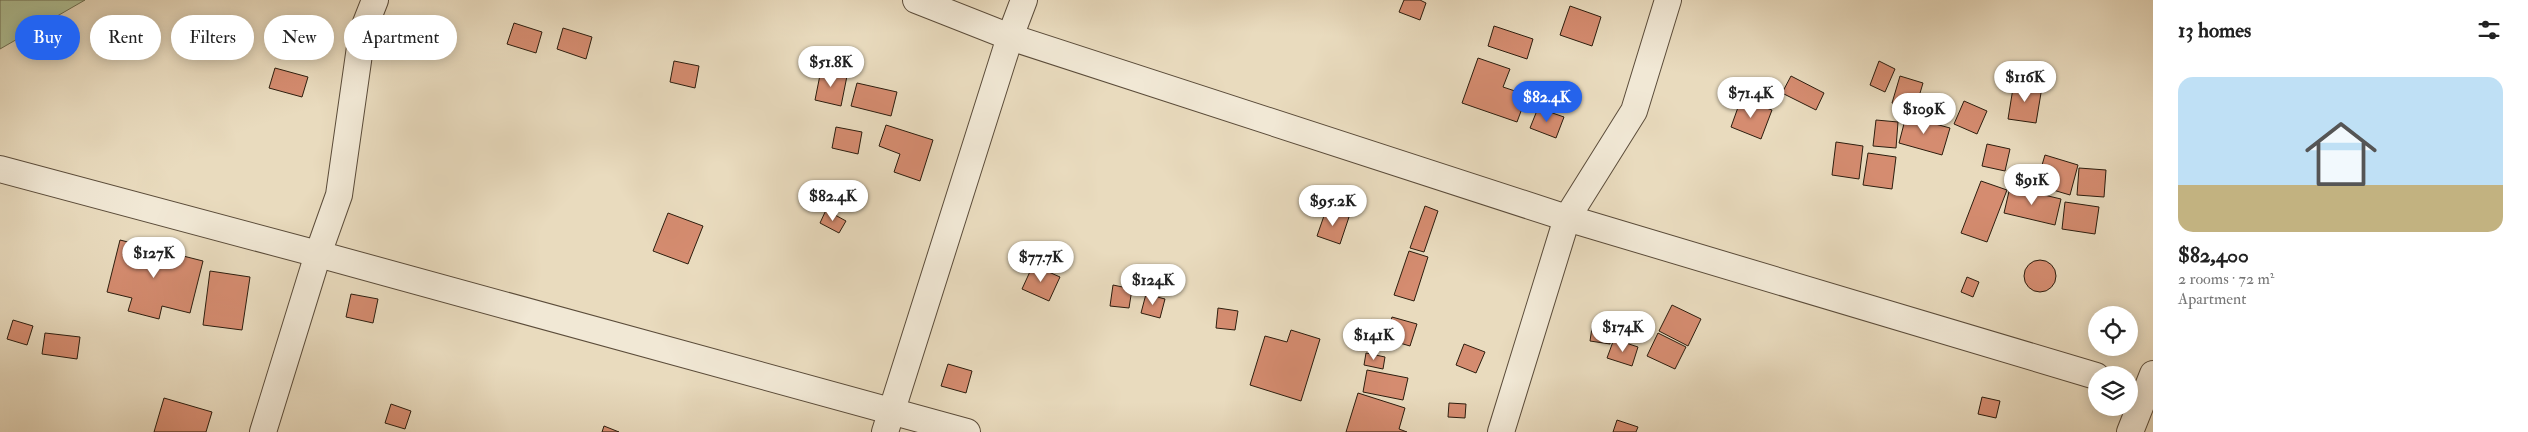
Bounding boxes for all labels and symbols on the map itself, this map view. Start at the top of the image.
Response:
pin: $51.8K [790,46,872,88]
pin: $116K [1990,61,2060,103]
pin: $71.4K [1710,76,1792,119]
pin: $82.4K [1506,80,1588,123]
pin: $109K [1889,92,1959,135]
pin: $91K [2002,164,2062,206]
pin: $82.4K [792,180,874,222]
pin: $95.2K [1292,184,1374,227]
pin: $127K [119,236,189,279]
pin: $77.7K [1000,240,1082,283]
pin: $124K [1118,264,1188,306]
pin: $174K [1588,310,1658,353]
pin: $141K [1339,318,1409,361]

